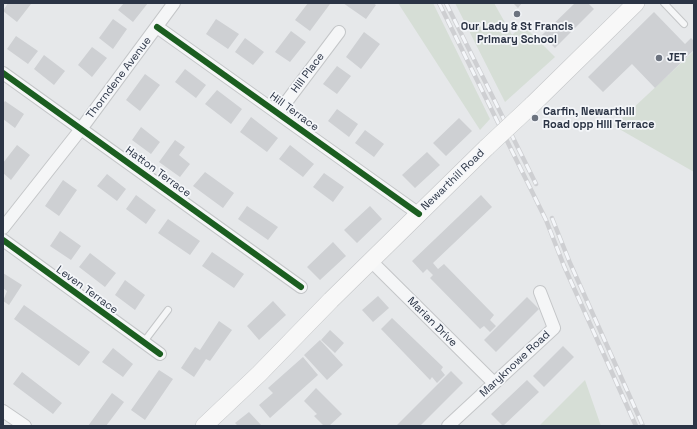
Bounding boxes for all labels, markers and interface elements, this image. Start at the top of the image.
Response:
marker: Our Lady & St Francis Primary School [512,9,522,19]
place label: Our Lady & St Francis Primary School [461,20,573,46]
street label: Thorndene Avenue [84,34,154,122]
street label: Hill Place [289,50,327,96]
place label: JET [667,51,686,65]
marker: JET [654,53,664,63]
street label: Hill Terrace [267,90,321,134]
place label: Carfin, Newarthill Road opp Hill Terrace [543,105,654,131]
marker: Carfin, Newarthill Road opp Hill Terrace [530,113,540,123]
street label: Hatton Terrace [123,144,193,200]
street label: Newarthill Road [419,147,487,213]
street label: Leven Terrace [53,263,121,317]
street label: Marian Drive [404,294,460,350]
street label: Maryknowe Road [477,328,553,400]

